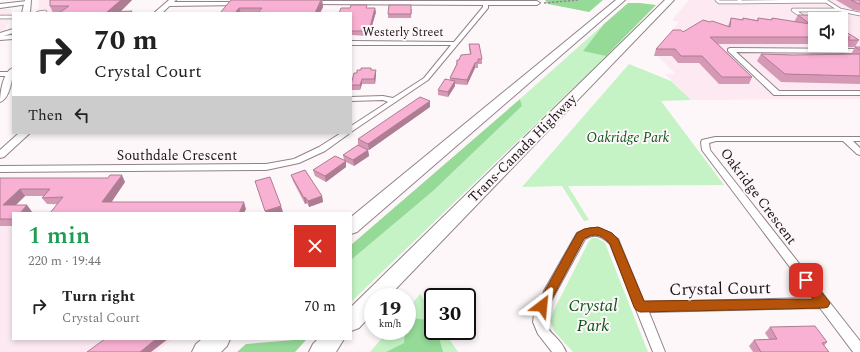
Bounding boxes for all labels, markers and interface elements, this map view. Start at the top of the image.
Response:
map controls [808,12,848,52]
button: sound [808,12,848,52]
text: 70 m [94,19,158,62]
street label: Westerly Street [362,23,444,42]
icon: right [28,28,80,80]
text: Crystal Court [94,58,202,85]
street label: Trans-Canada Highway [463,88,582,208]
text: Then [28,104,63,127]
icon: left [71,104,93,126]
park label: Oakridge Park [587,127,670,148]
street label: Oakridge Crescent [715,143,802,249]
street label: Southdale Crescent [117,145,237,166]
text: 1 min [28,218,90,254]
button: close [294,225,336,267]
text: 220 m · 19:44 [28,251,101,271]
pin [789,263,823,297]
icon: arrive [795,269,817,291]
street label: Crystal Court [669,275,771,303]
text: Turn right [62,285,135,308]
position arrow [521,285,563,327]
speed limit sign: 30 [424,288,476,340]
park label: Crystal Park [568,293,618,339]
text: 19 [379,294,401,324]
icon: right [28,295,50,317]
text: 70 m [304,295,336,318]
text: Crystal Court [62,308,140,328]
text: km/h [379,316,401,332]

